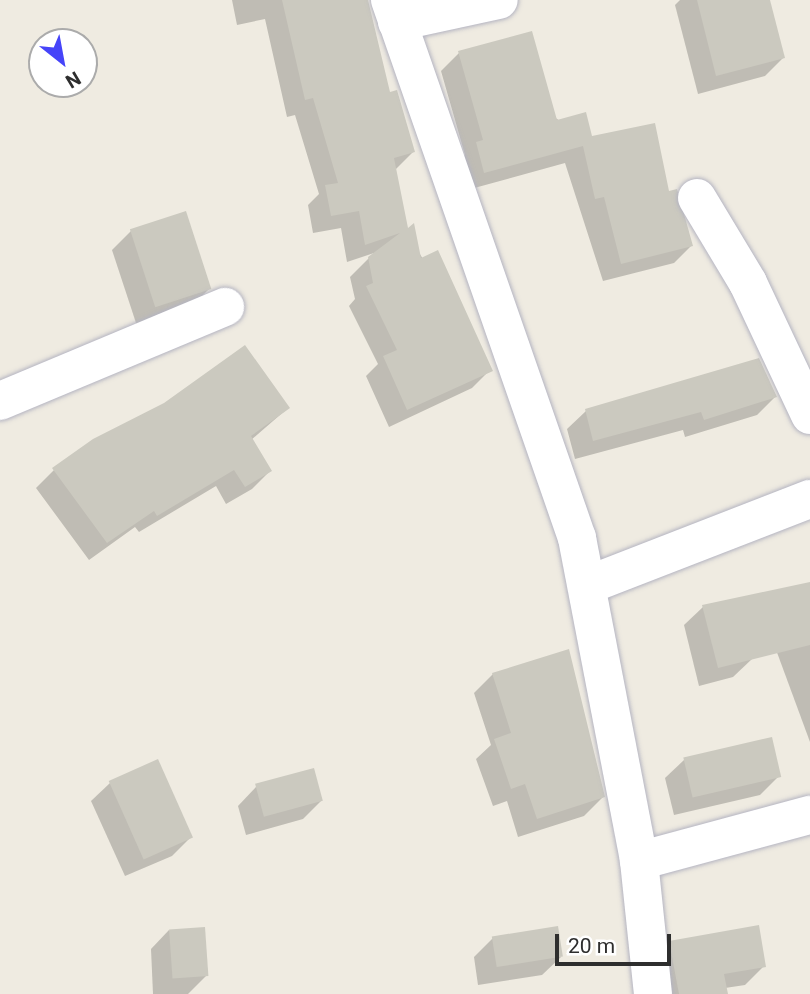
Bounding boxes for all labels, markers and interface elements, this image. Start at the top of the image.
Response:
north arrow [28,28,98,98]
text: N [61,66,85,93]
scale bar [558,920,674,964]
text: 20 m [568,934,615,958]

